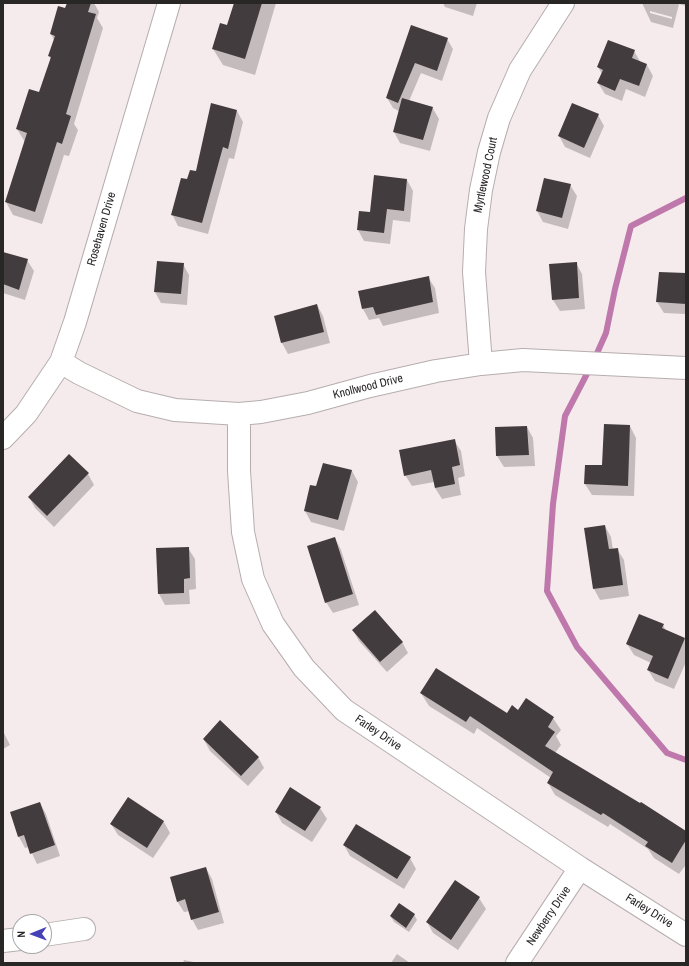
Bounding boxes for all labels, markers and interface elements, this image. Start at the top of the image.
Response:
street label: Myrtlewood Court [471,136,501,214]
street label: Rosehaven Drive [85,190,119,268]
street label: Knollwood Drive [332,371,404,403]
street label: Farley Drive [352,712,404,754]
street label: Newberry Drive [524,884,574,948]
street label: Farley Drive [623,891,675,931]
north arrow [12,914,52,954]
text: N [14,931,28,938]

